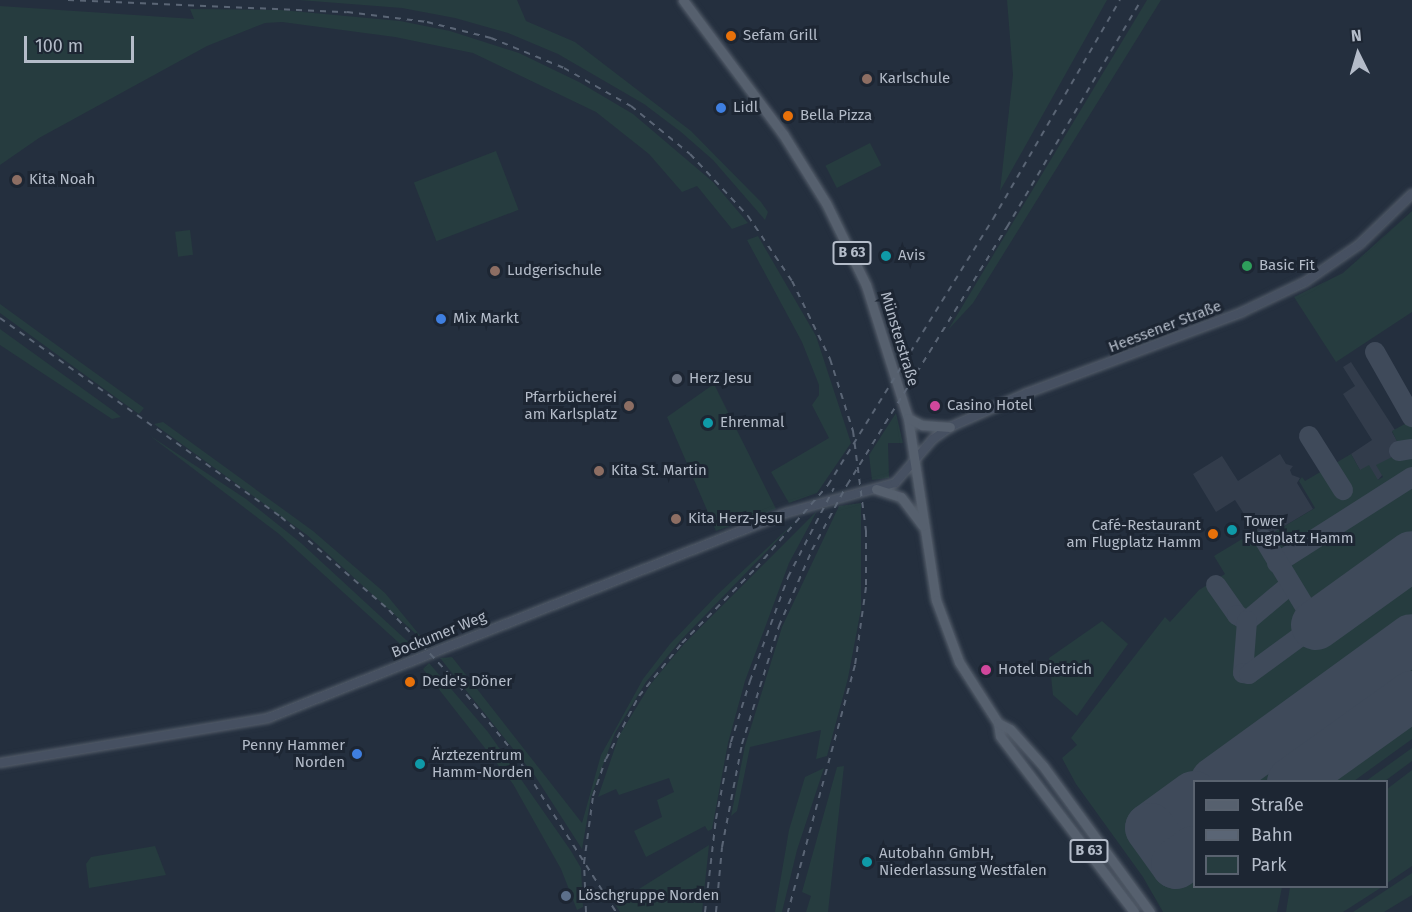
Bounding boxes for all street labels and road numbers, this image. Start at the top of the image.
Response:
road number: B 63 [832,242,872,264]
street label: Münsterstraße [876,289,922,389]
street label: Heessener Straße [1106,297,1224,357]
street label: Bockumer Weg [389,608,489,662]
road number: B 63 [1070,840,1108,862]

